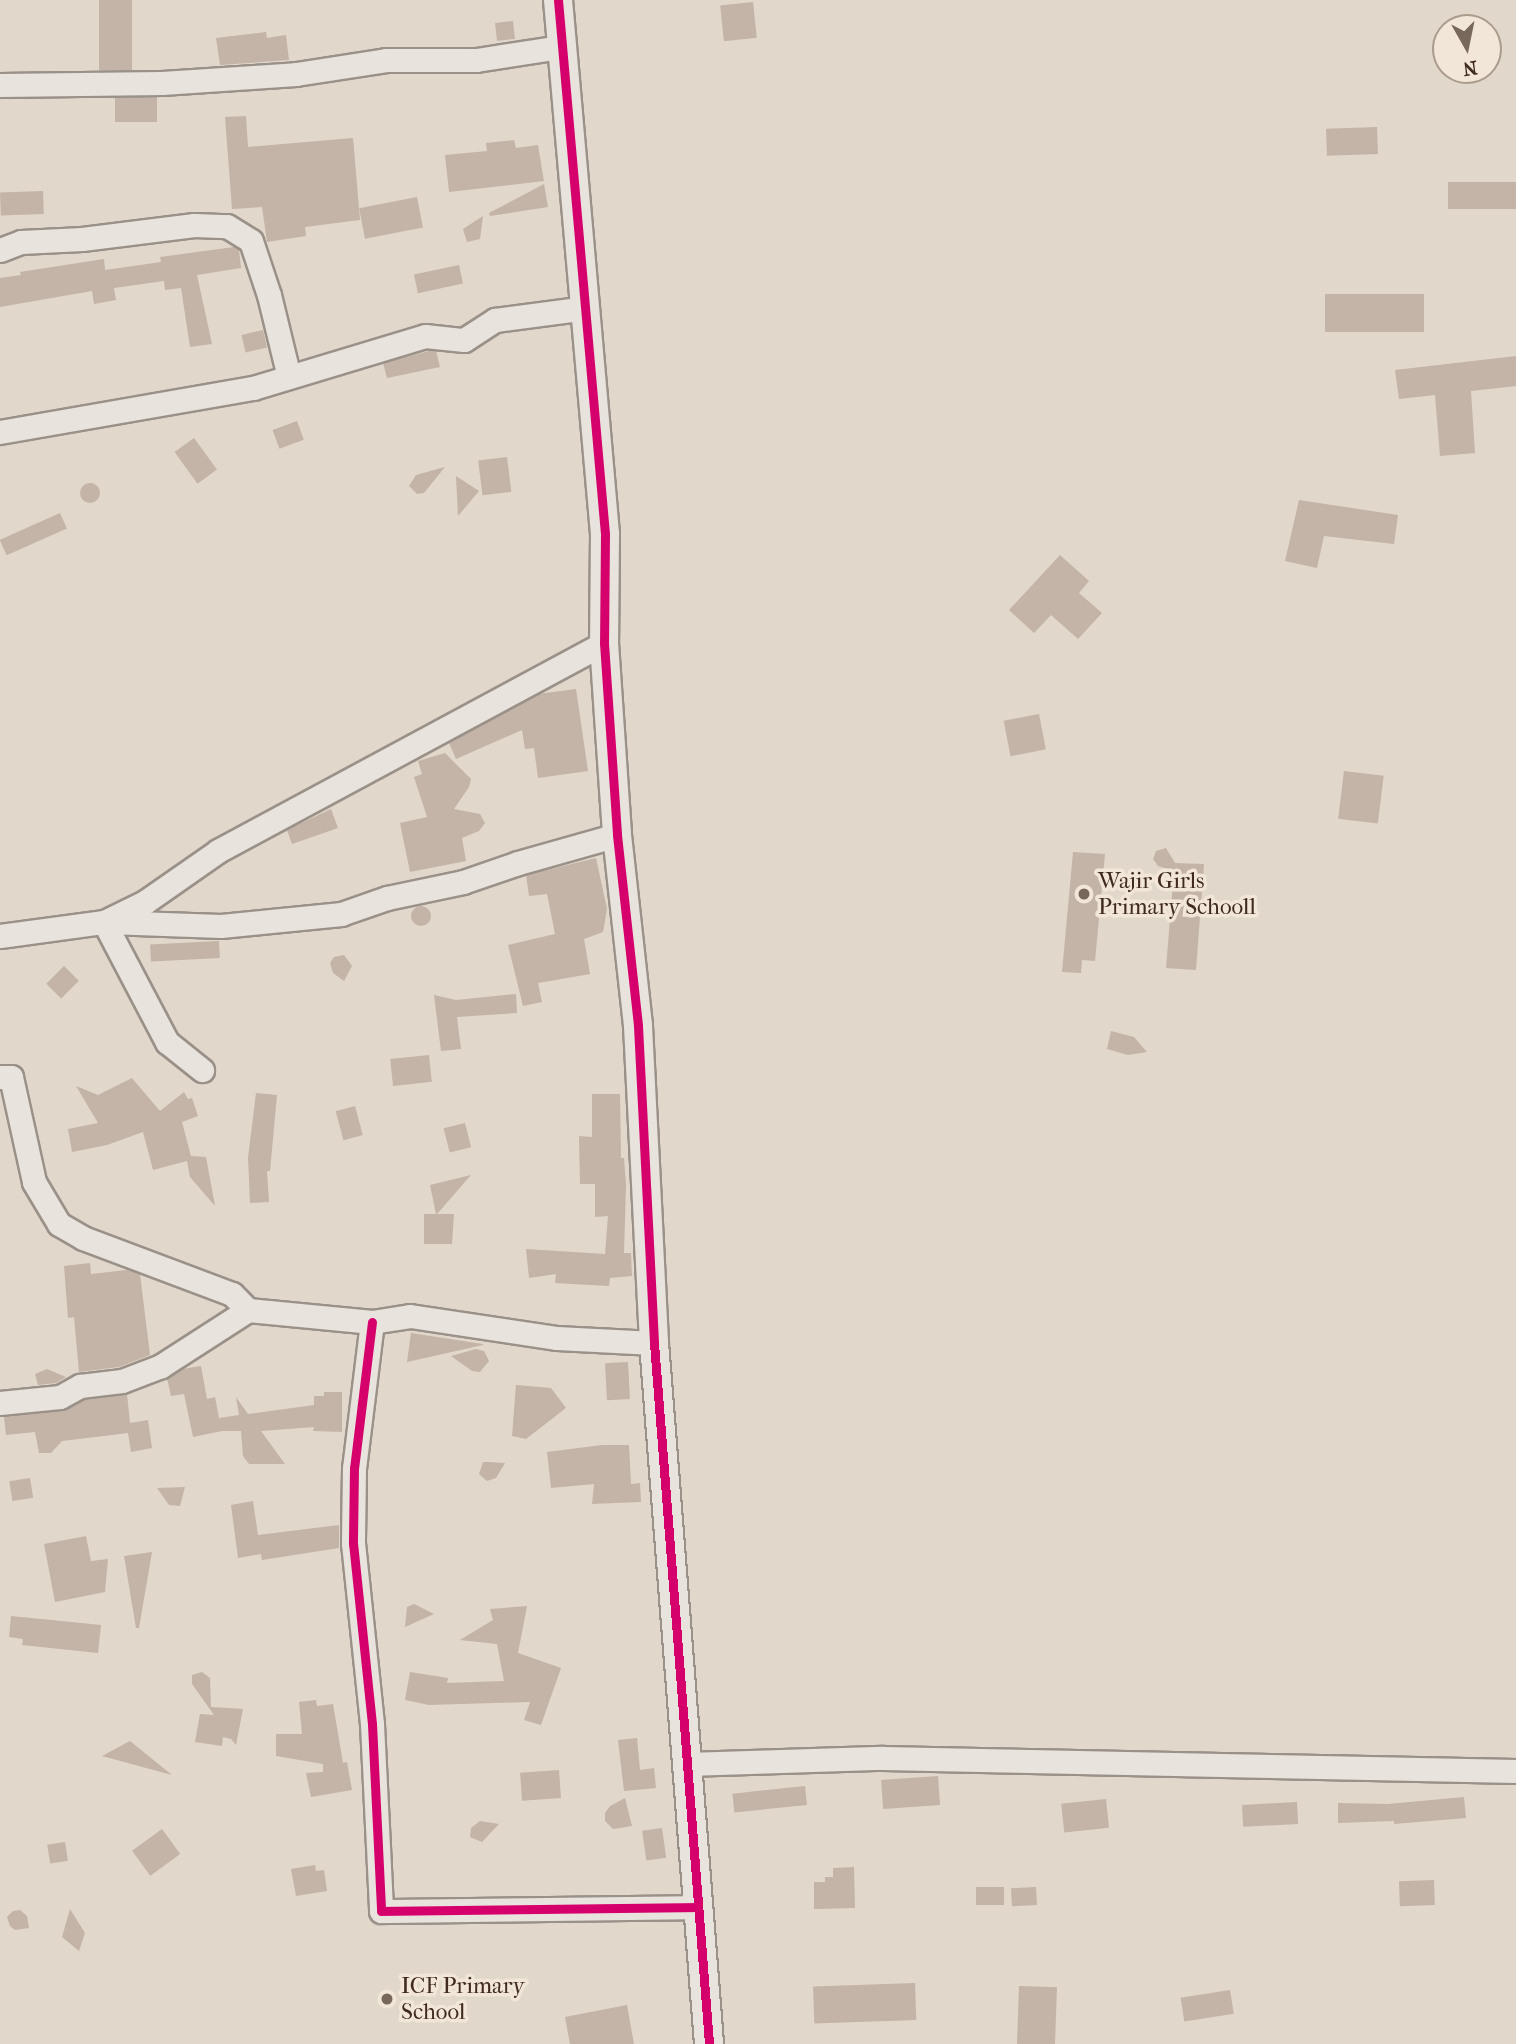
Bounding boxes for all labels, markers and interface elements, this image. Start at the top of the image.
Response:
north arrow [1432,14,1502,84]
text: N [1461,56,1479,80]
place label: Wajir Girls Primary Schooll [1098,867,1256,921]
marker: Wajir Girls Primary Schooll [1076,886,1092,902]
place label: ICF Primary School [401,1972,525,2026]
marker: ICF Primary School [379,1991,395,2007]

